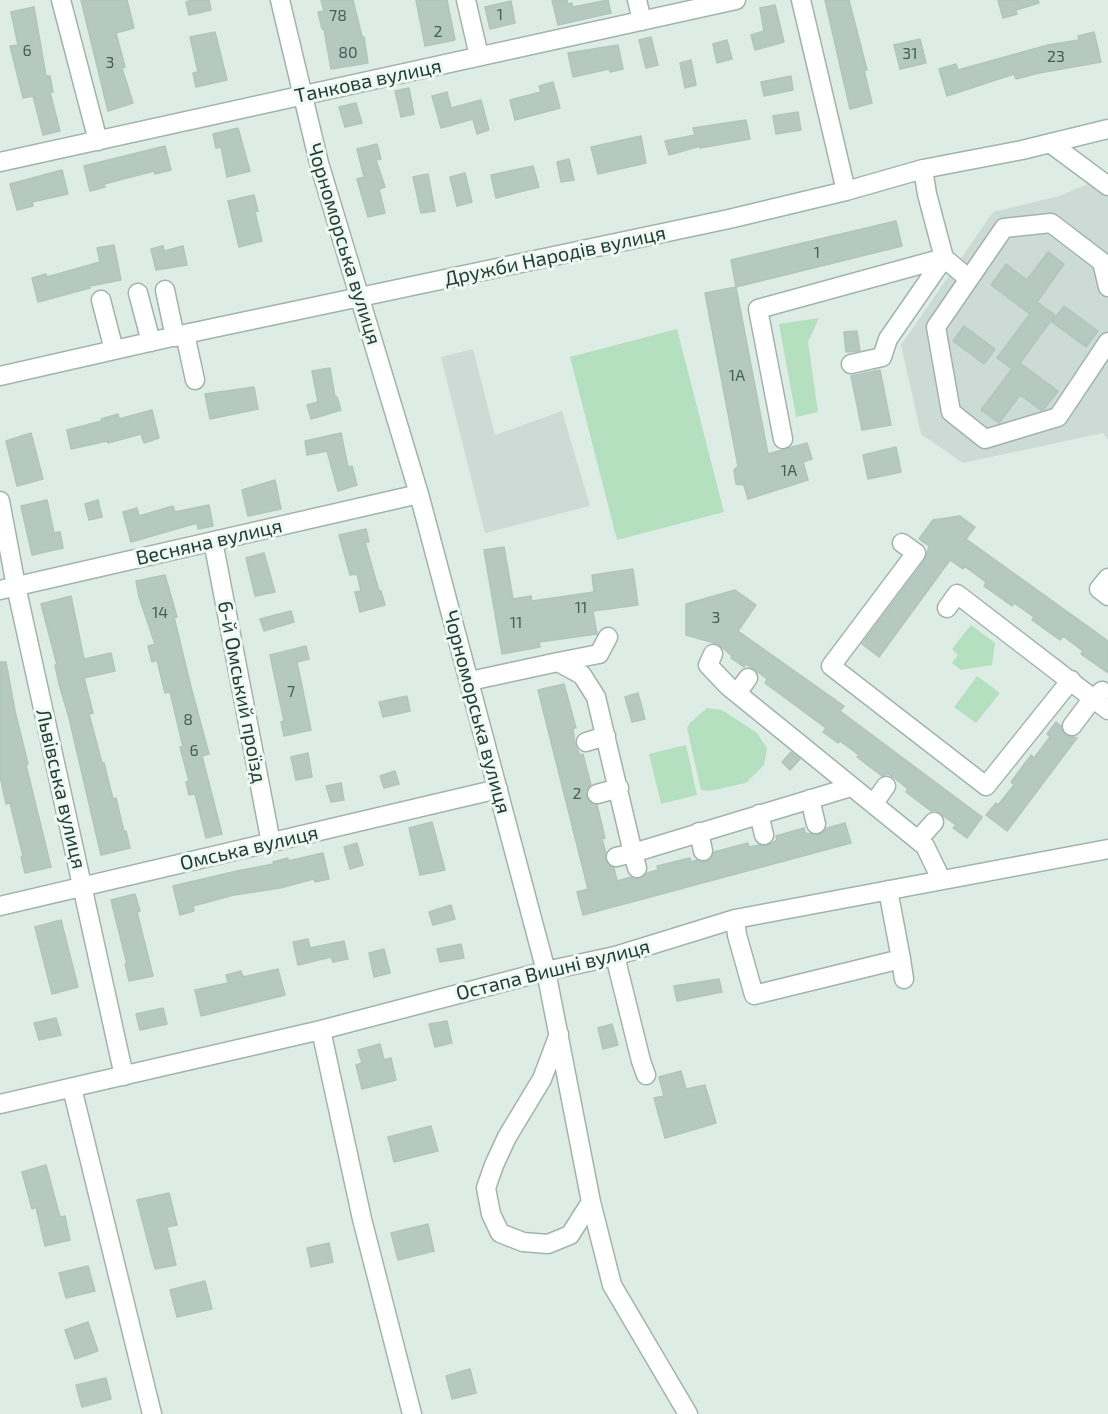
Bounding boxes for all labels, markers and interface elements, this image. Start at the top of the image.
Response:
house number: 1 [497,5,503,25]
house number: 78 [329,6,347,26]
house number: 2 [434,22,442,42]
house number: 6 [22,41,32,61]
house number: 80 [338,43,358,63]
house number: 31 [902,44,918,64]
house number: 23 [1047,47,1065,67]
house number: 3 [106,53,114,73]
street label: Танкова вулиця [292,54,444,108]
street label: Чорноморська вулиця [302,140,386,348]
street label: Дружби Народів вулиця [442,221,668,291]
house number: 1 [814,243,820,263]
house number: 1А [729,366,745,386]
house number: 1А [781,461,797,481]
street label: Весняна вулиця [134,514,284,570]
house number: 11 [575,598,587,618]
street label: 6-й Омський проїзд [213,599,271,785]
house number: 14 [152,603,168,623]
street label: Чорноморська вулиця [438,608,516,816]
house number: 3 [712,608,720,628]
house number: 11 [510,613,522,633]
house number: 7 [287,682,295,702]
street label: Львівська вулиця [31,707,91,871]
house number: 8 [183,710,193,730]
house number: 6 [189,741,199,761]
house number: 2 [573,784,581,804]
street label: Омська вулиця [177,820,321,876]
street label: Остапа Вишні вулиця [454,934,652,1006]

